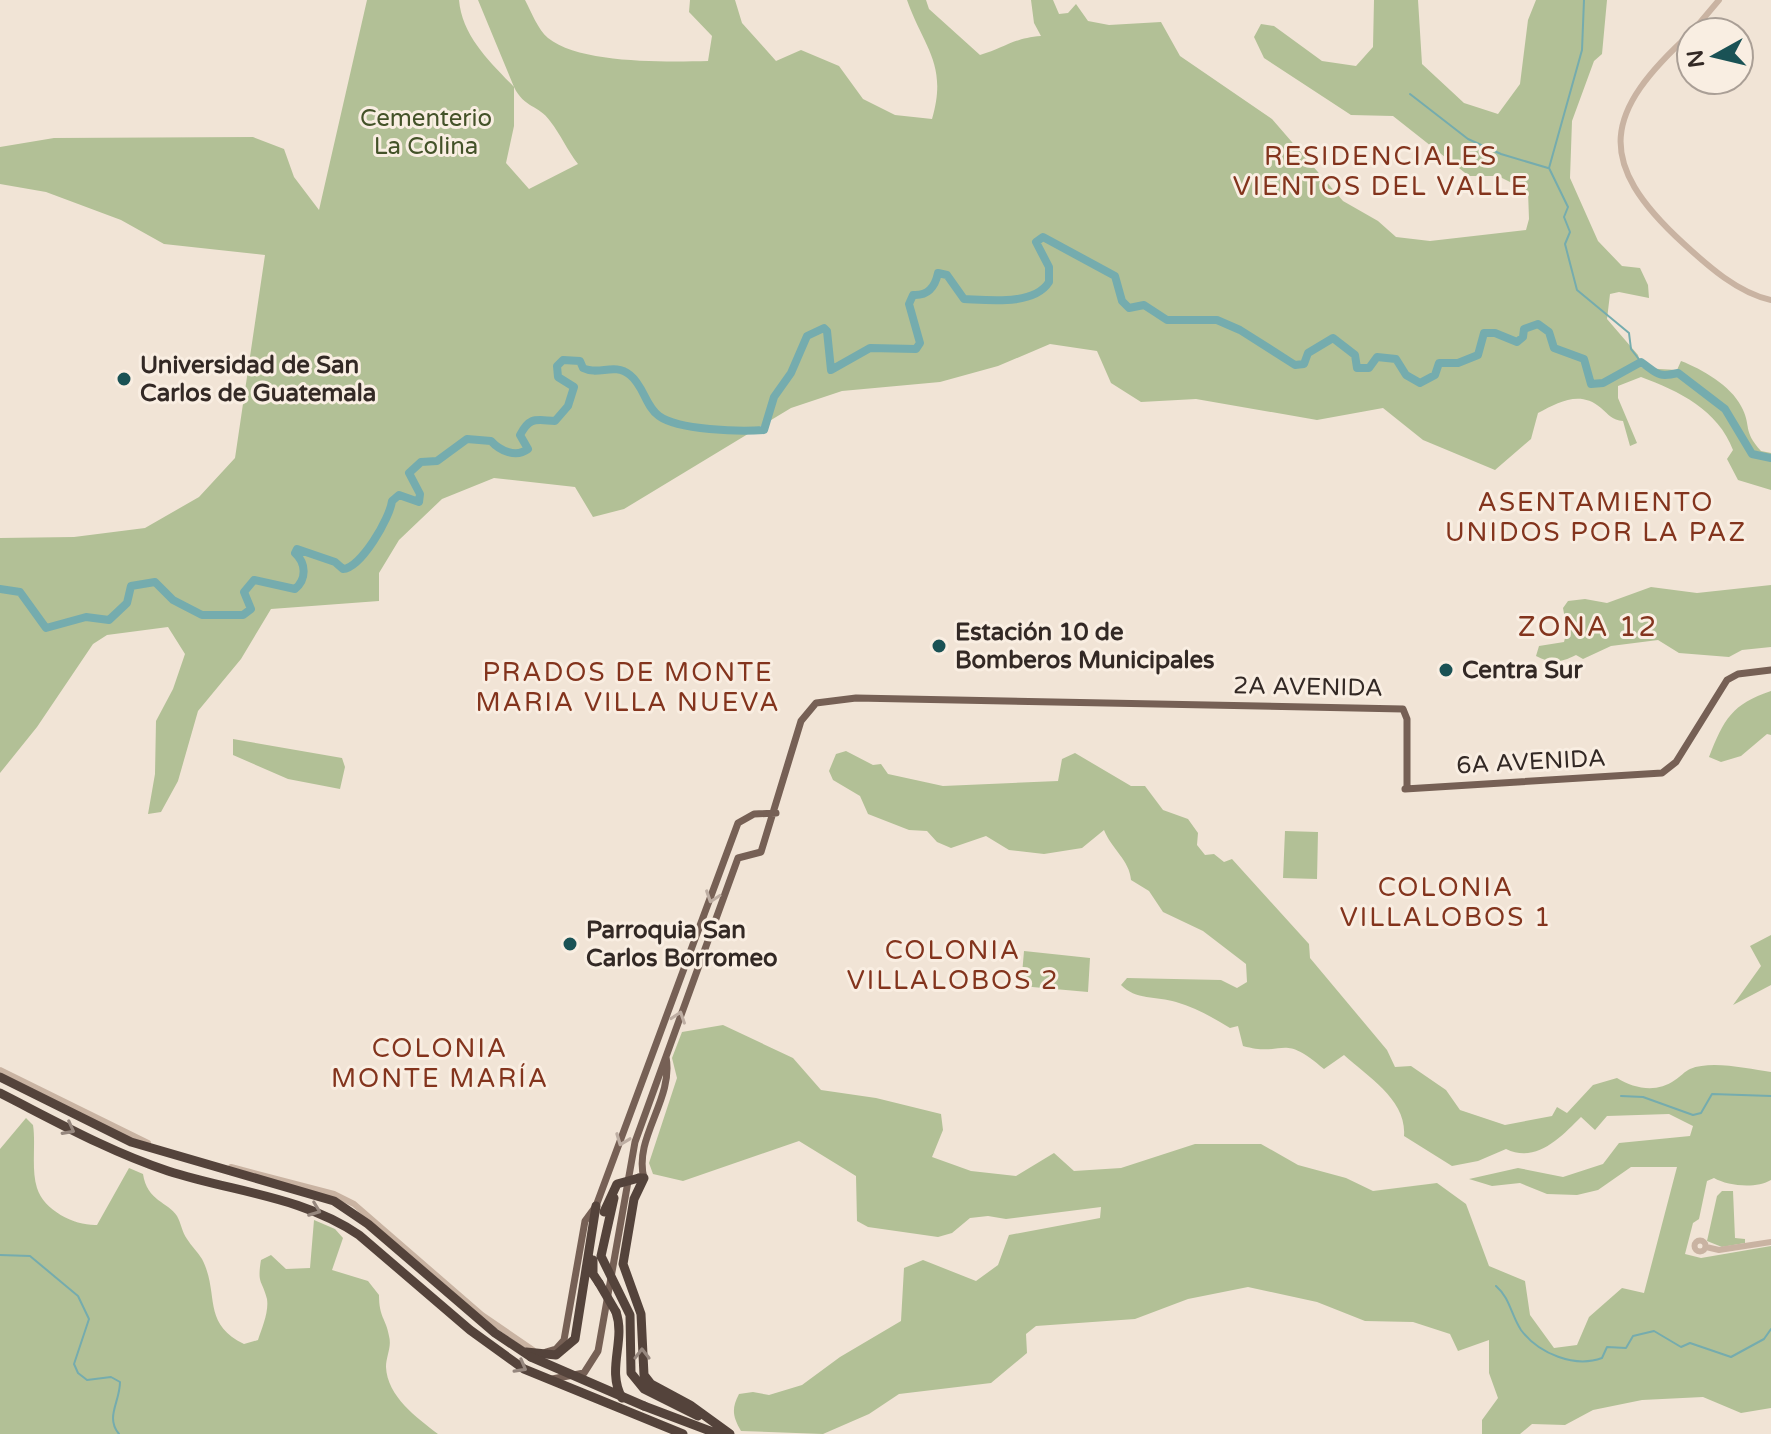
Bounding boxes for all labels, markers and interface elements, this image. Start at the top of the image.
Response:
north arrow [1675,16,1755,96]
text: N [1682,48,1710,69]
park label: Cementerio La Colina [360,104,492,161]
district label: RESIDENCIALES VIENTOS DEL VALLE [1233,141,1529,202]
place label: Universidad de San Carlos de Guatemala [140,351,376,408]
marker: Universidad de San Carlos de Guatemala [115,370,133,388]
district label: ASENTAMIENTO UNIDOS POR LA PAZ [1445,487,1747,548]
district label: ZONA 12 [1518,610,1658,644]
place label: Estación 10 de Bomberos Municipales [955,618,1215,675]
marker: Estación 10 de Bomberos Municipales [930,637,948,655]
place label: Centra Sur [1462,656,1583,685]
district label: PRADOS DE MONTE MARIA VILLA NUEVA [475,657,781,718]
marker: Centra Sur [1437,661,1455,679]
street label: 2A AVENIDA [1233,671,1383,703]
street label: 6A AVENIDA [1455,744,1607,780]
district label: COLONIA VILLALOBOS 1 [1340,872,1552,933]
one-way arrow [705,889,721,903]
place label: Parroquia San Carlos Borromeo [586,916,778,973]
marker: Parroquia San Carlos Borromeo [561,935,579,953]
district label: COLONIA VILLALOBOS 2 [847,935,1059,996]
one-way arrow [669,1011,686,1025]
district label: COLONIA MONTE MARÍA [331,1033,549,1094]
one-way arrow [61,1119,75,1134]
one-way arrow [615,1132,632,1146]
one-way arrow [307,1201,321,1217]
one-way arrow [633,1347,651,1360]
one-way arrow [513,1357,528,1372]

